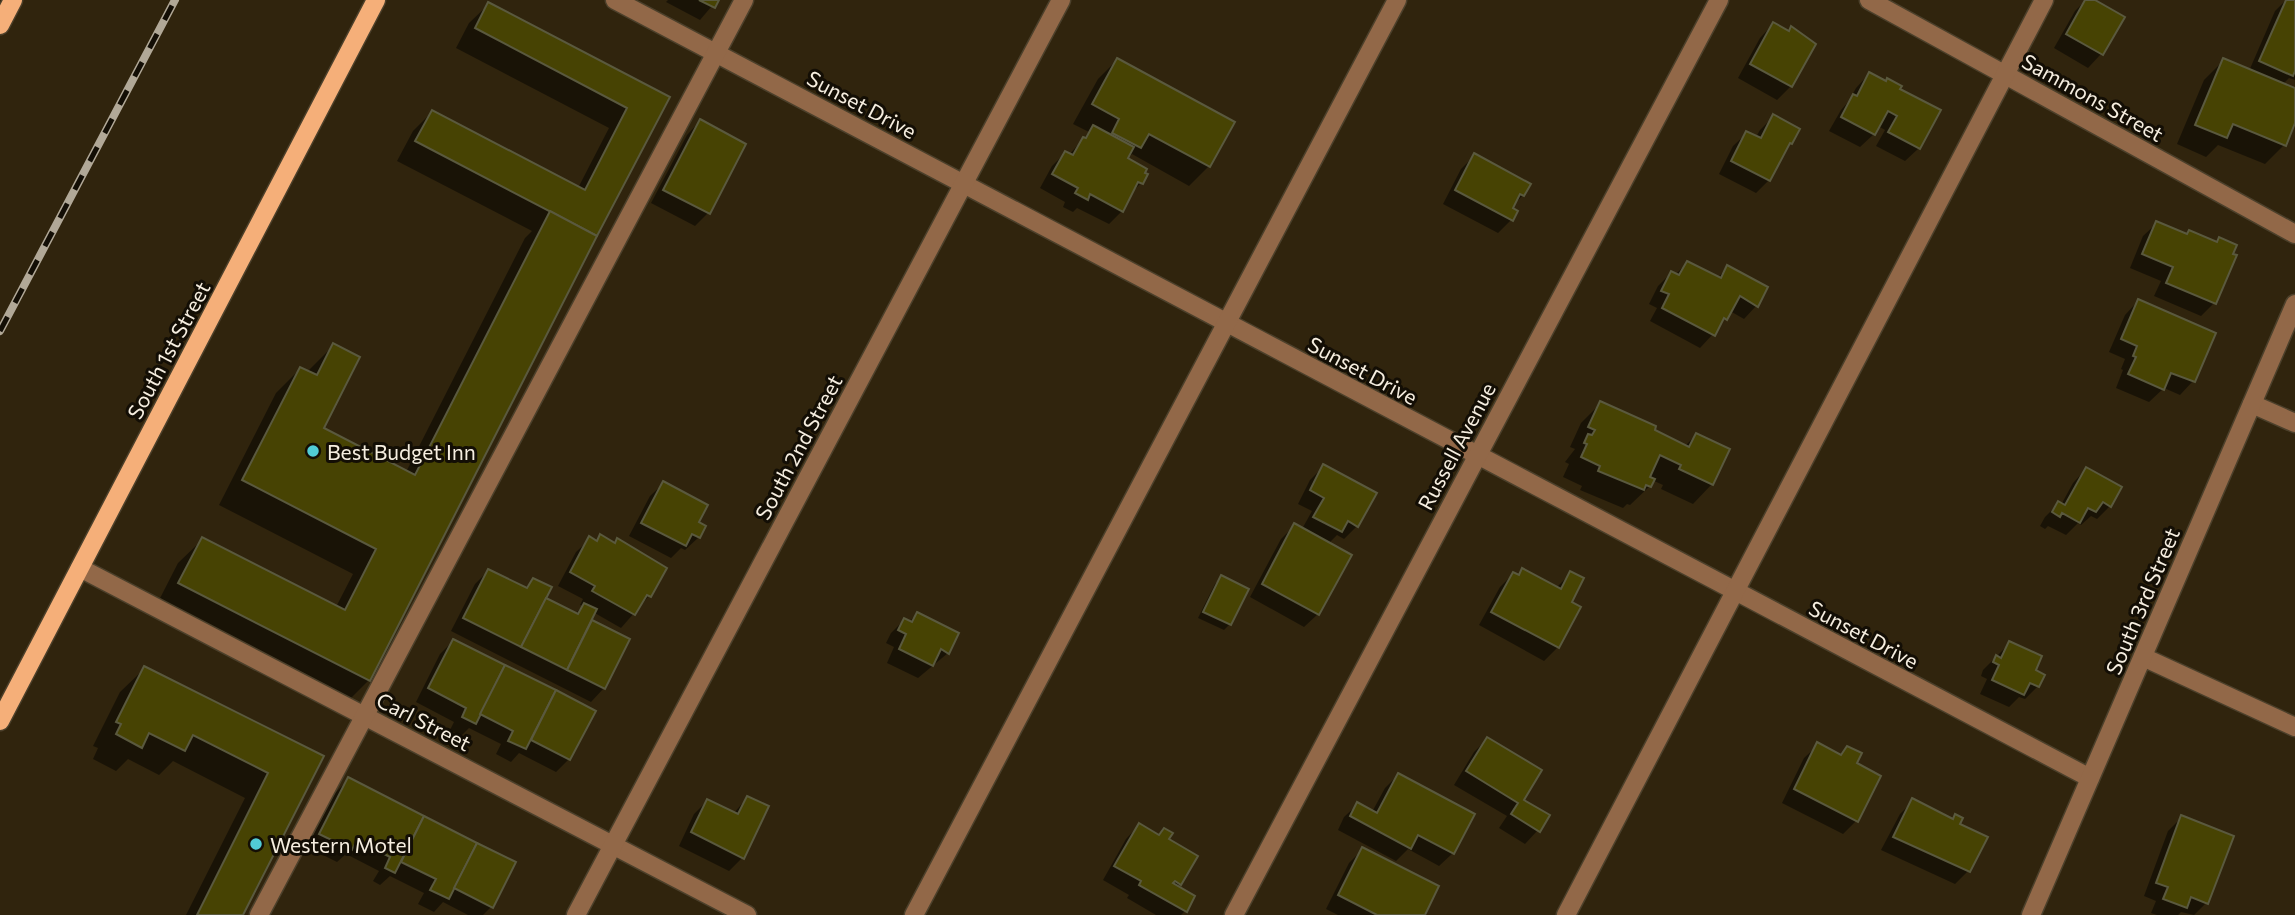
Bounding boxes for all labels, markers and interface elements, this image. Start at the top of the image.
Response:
street label: Sammons Street [2018,48,2168,146]
street label: Sunset Drive [803,65,921,143]
street label: South 1st Street [121,277,215,423]
street label: Sunset Drive [1304,331,1422,409]
street label: South 2nd Street [749,370,847,524]
street label: Russell Avenue [1412,378,1500,514]
place label: Best Budget Inn [327,439,476,464]
marker: Best Budget Inn [305,443,321,459]
street label: South 3rd Street [2100,524,2184,678]
street label: Sunset Drive [1805,595,1923,673]
street label: Carl Street [373,687,475,755]
place label: Western Motel [270,832,412,857]
marker: Western Motel [248,836,264,852]

